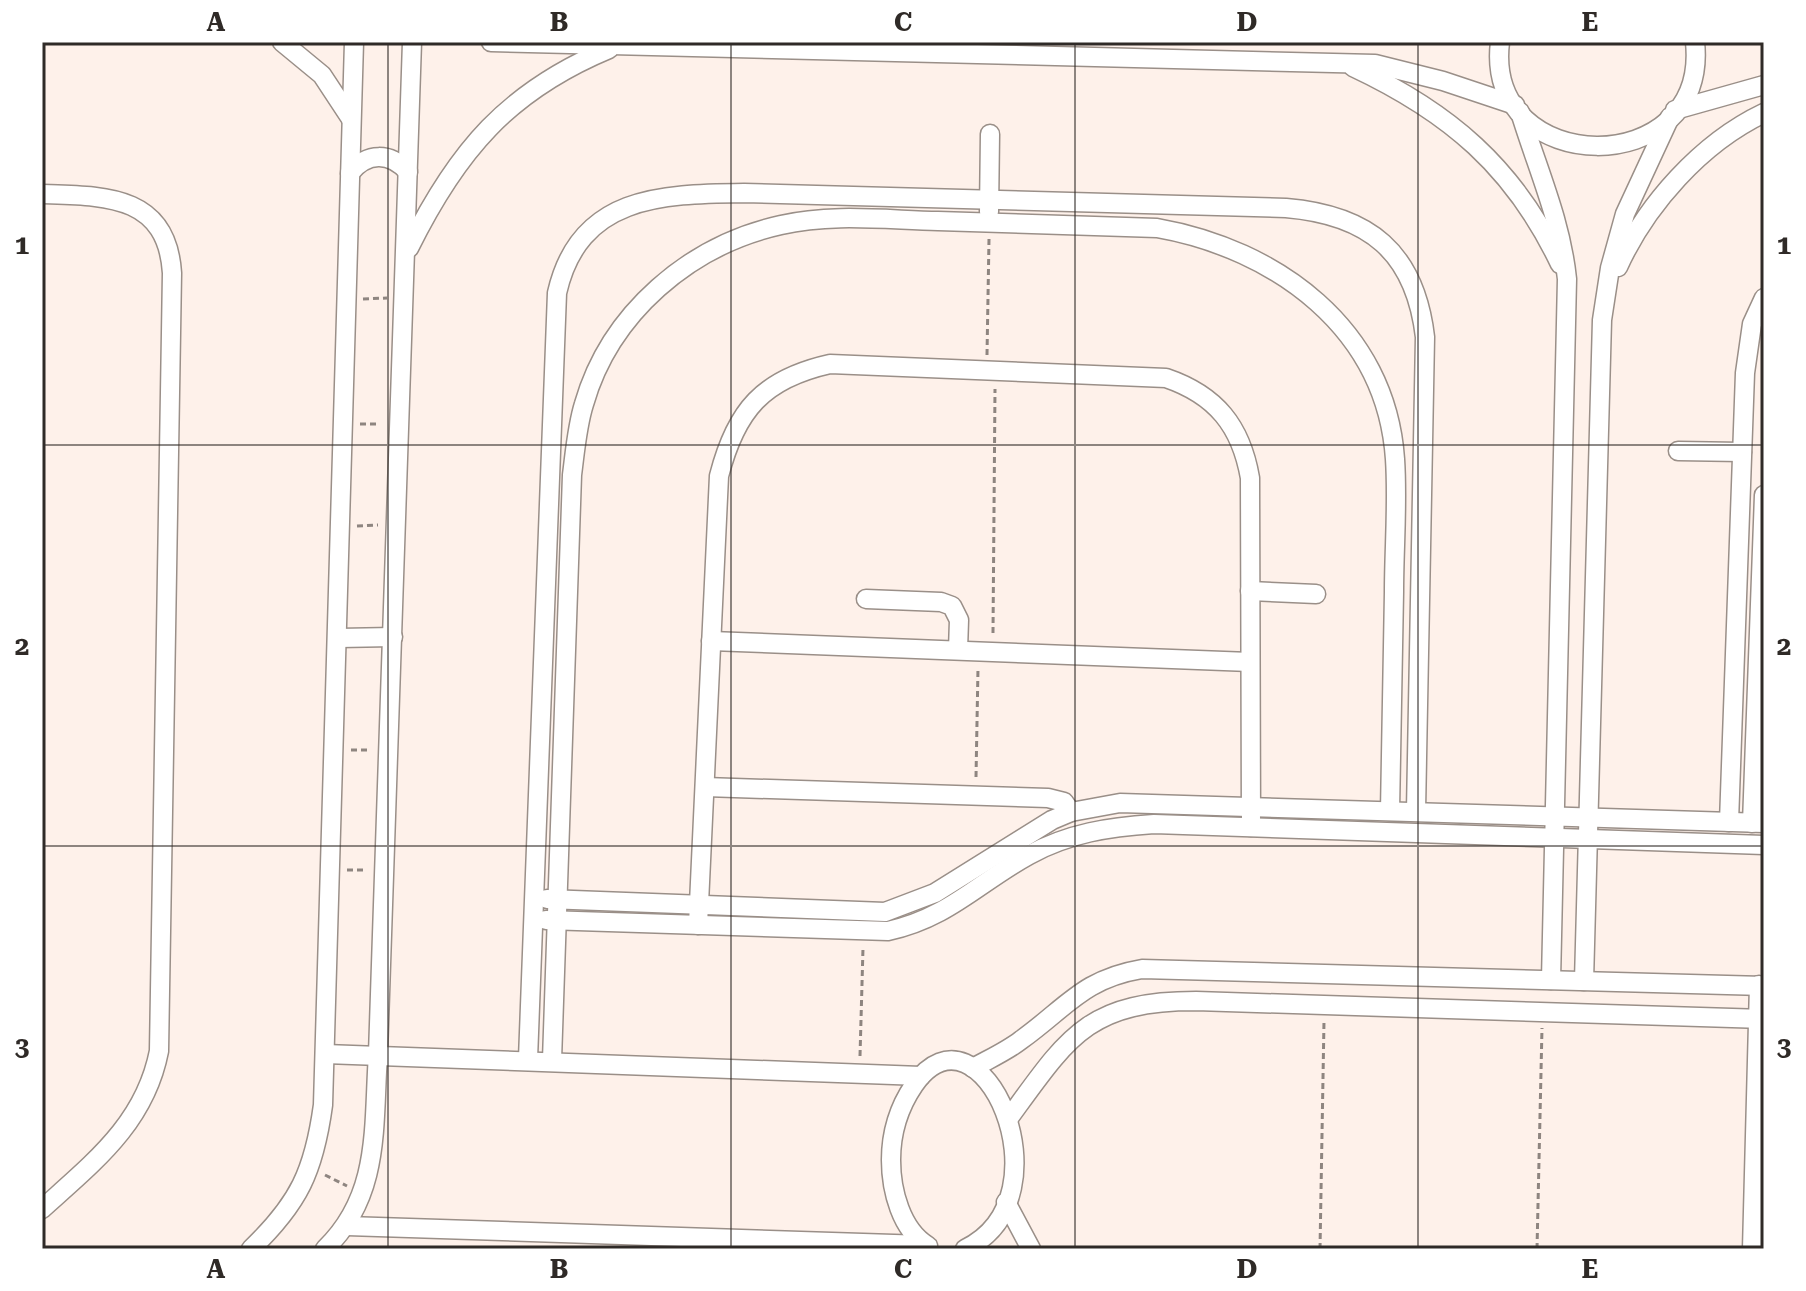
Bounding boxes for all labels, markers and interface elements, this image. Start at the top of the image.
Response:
text: A [207,7,226,37]
text: B [550,7,568,37]
text: C [894,7,912,37]
text: D [1237,7,1257,37]
text: E [1582,7,1598,37]
text: 1 [15,230,29,260]
text: 1 [1777,230,1791,260]
text: 2 [15,631,29,661]
text: 2 [1777,631,1791,661]
text: 3 [15,1032,29,1062]
text: 3 [1777,1032,1791,1062]
text: A [207,1254,226,1284]
text: B [550,1254,568,1284]
text: C [894,1254,912,1284]
text: D [1237,1254,1257,1284]
text: E [1582,1254,1598,1284]

